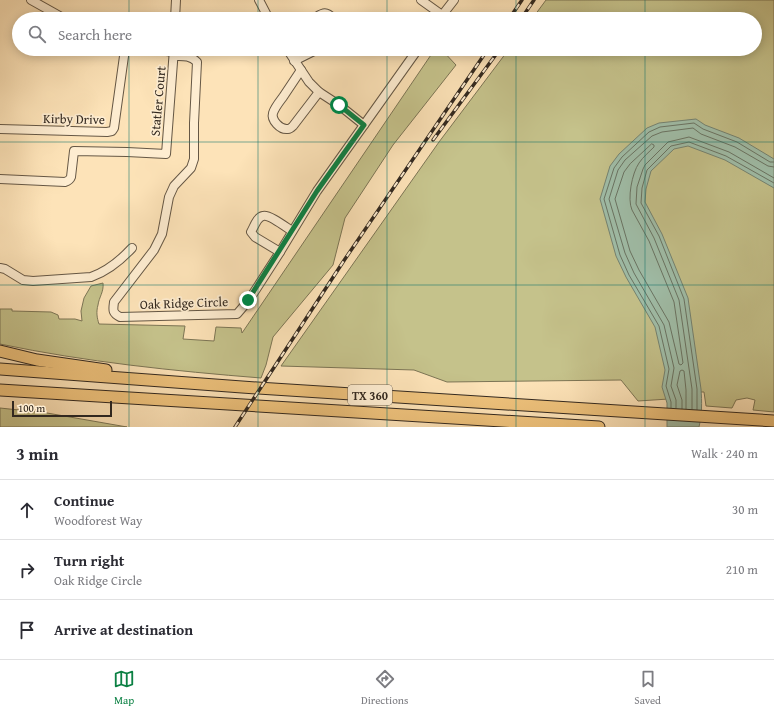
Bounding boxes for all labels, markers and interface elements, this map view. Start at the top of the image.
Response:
search box [12,12,762,56]
icon: search [26,23,48,45]
text: Search here [58,24,132,45]
street label: Statler Court [145,65,171,137]
route start [330,96,348,114]
street label: Kirby Drive [43,109,105,129]
route end [239,291,257,309]
street label: Oak Ridge Circle [140,292,228,314]
road number: TX 360 [348,385,392,405]
scale bar [12,399,112,418]
text: 100 m [18,400,45,416]
text: 3 min [16,441,58,466]
text: Walk · 240 m [691,444,758,463]
text: Continue [54,490,115,511]
icon: ahead [16,499,38,521]
text: 30 m [732,500,758,519]
text: Woodforest Way [54,511,143,530]
text: Turn right [54,550,125,571]
icon: right [16,559,38,581]
text: 210 m [726,560,758,579]
text: Oak Ridge Circle [54,571,142,590]
icon: arrive [16,619,38,641]
text: Arrive at destination [54,619,193,640]
tab: Map [113,668,135,708]
tab: Directions [361,668,408,708]
tab: Saved [634,668,661,708]

